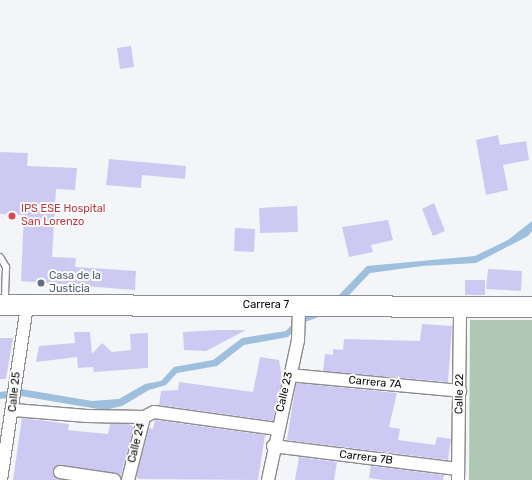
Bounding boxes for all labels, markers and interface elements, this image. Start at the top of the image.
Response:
place label: IPS ESE Hospital San Lorenzo [21,203,106,229]
marker: IPS ESE Hospital San Lorenzo [6,210,18,222]
place label: Casa de la Justicia [49,270,101,296]
marker: Casa de la Justicia [36,278,46,288]
street label: Carrera 7 [243,298,289,312]
street label: Calle 25 [6,371,24,413]
street label: Calle 23 [274,371,296,413]
street label: Carrera 7A [348,374,402,392]
street label: Calle 22 [453,374,467,414]
street label: Calle 24 [126,422,148,464]
street label: Carrera 7B [339,448,393,468]

